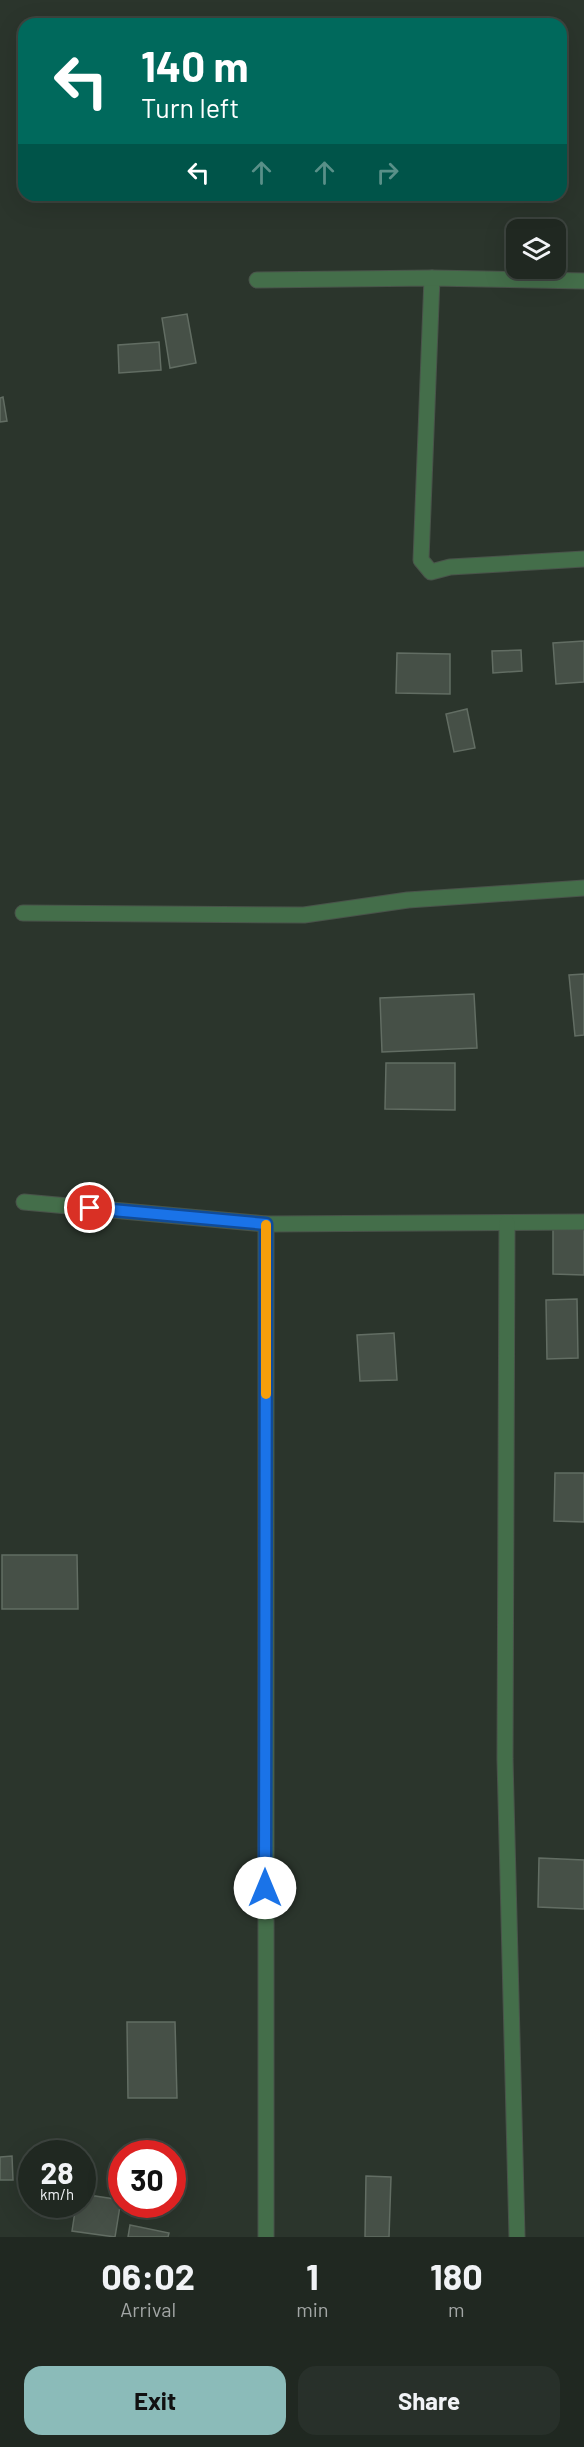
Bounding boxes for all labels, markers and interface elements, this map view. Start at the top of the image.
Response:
text: 140 m [141,40,249,90]
icon: left [42,42,120,120]
text: Turn left [141,91,239,123]
icon: left [182,156,215,189]
icon: ahead [245,156,278,189]
icon: ahead [308,156,341,189]
icon: right [371,156,404,189]
map controls [506,219,566,279]
button: layers [506,219,566,279]
pin [64,1182,115,1233]
icon: arrive [73,1191,106,1224]
position arrow [233,1856,297,1920]
speed limit sign: 30 [108,2140,186,2218]
text: 28 [40,2154,74,2190]
text: km/h [40,2185,74,2203]
text: 06:02 [101,2254,195,2297]
text: 1 [306,2254,319,2297]
text: 180 [430,2254,483,2297]
text: Arrival [120,2297,176,2321]
text: min [296,2297,329,2321]
text: m [448,2297,465,2321]
button: Exit [24,2366,286,2435]
button: Share [298,2366,560,2435]

